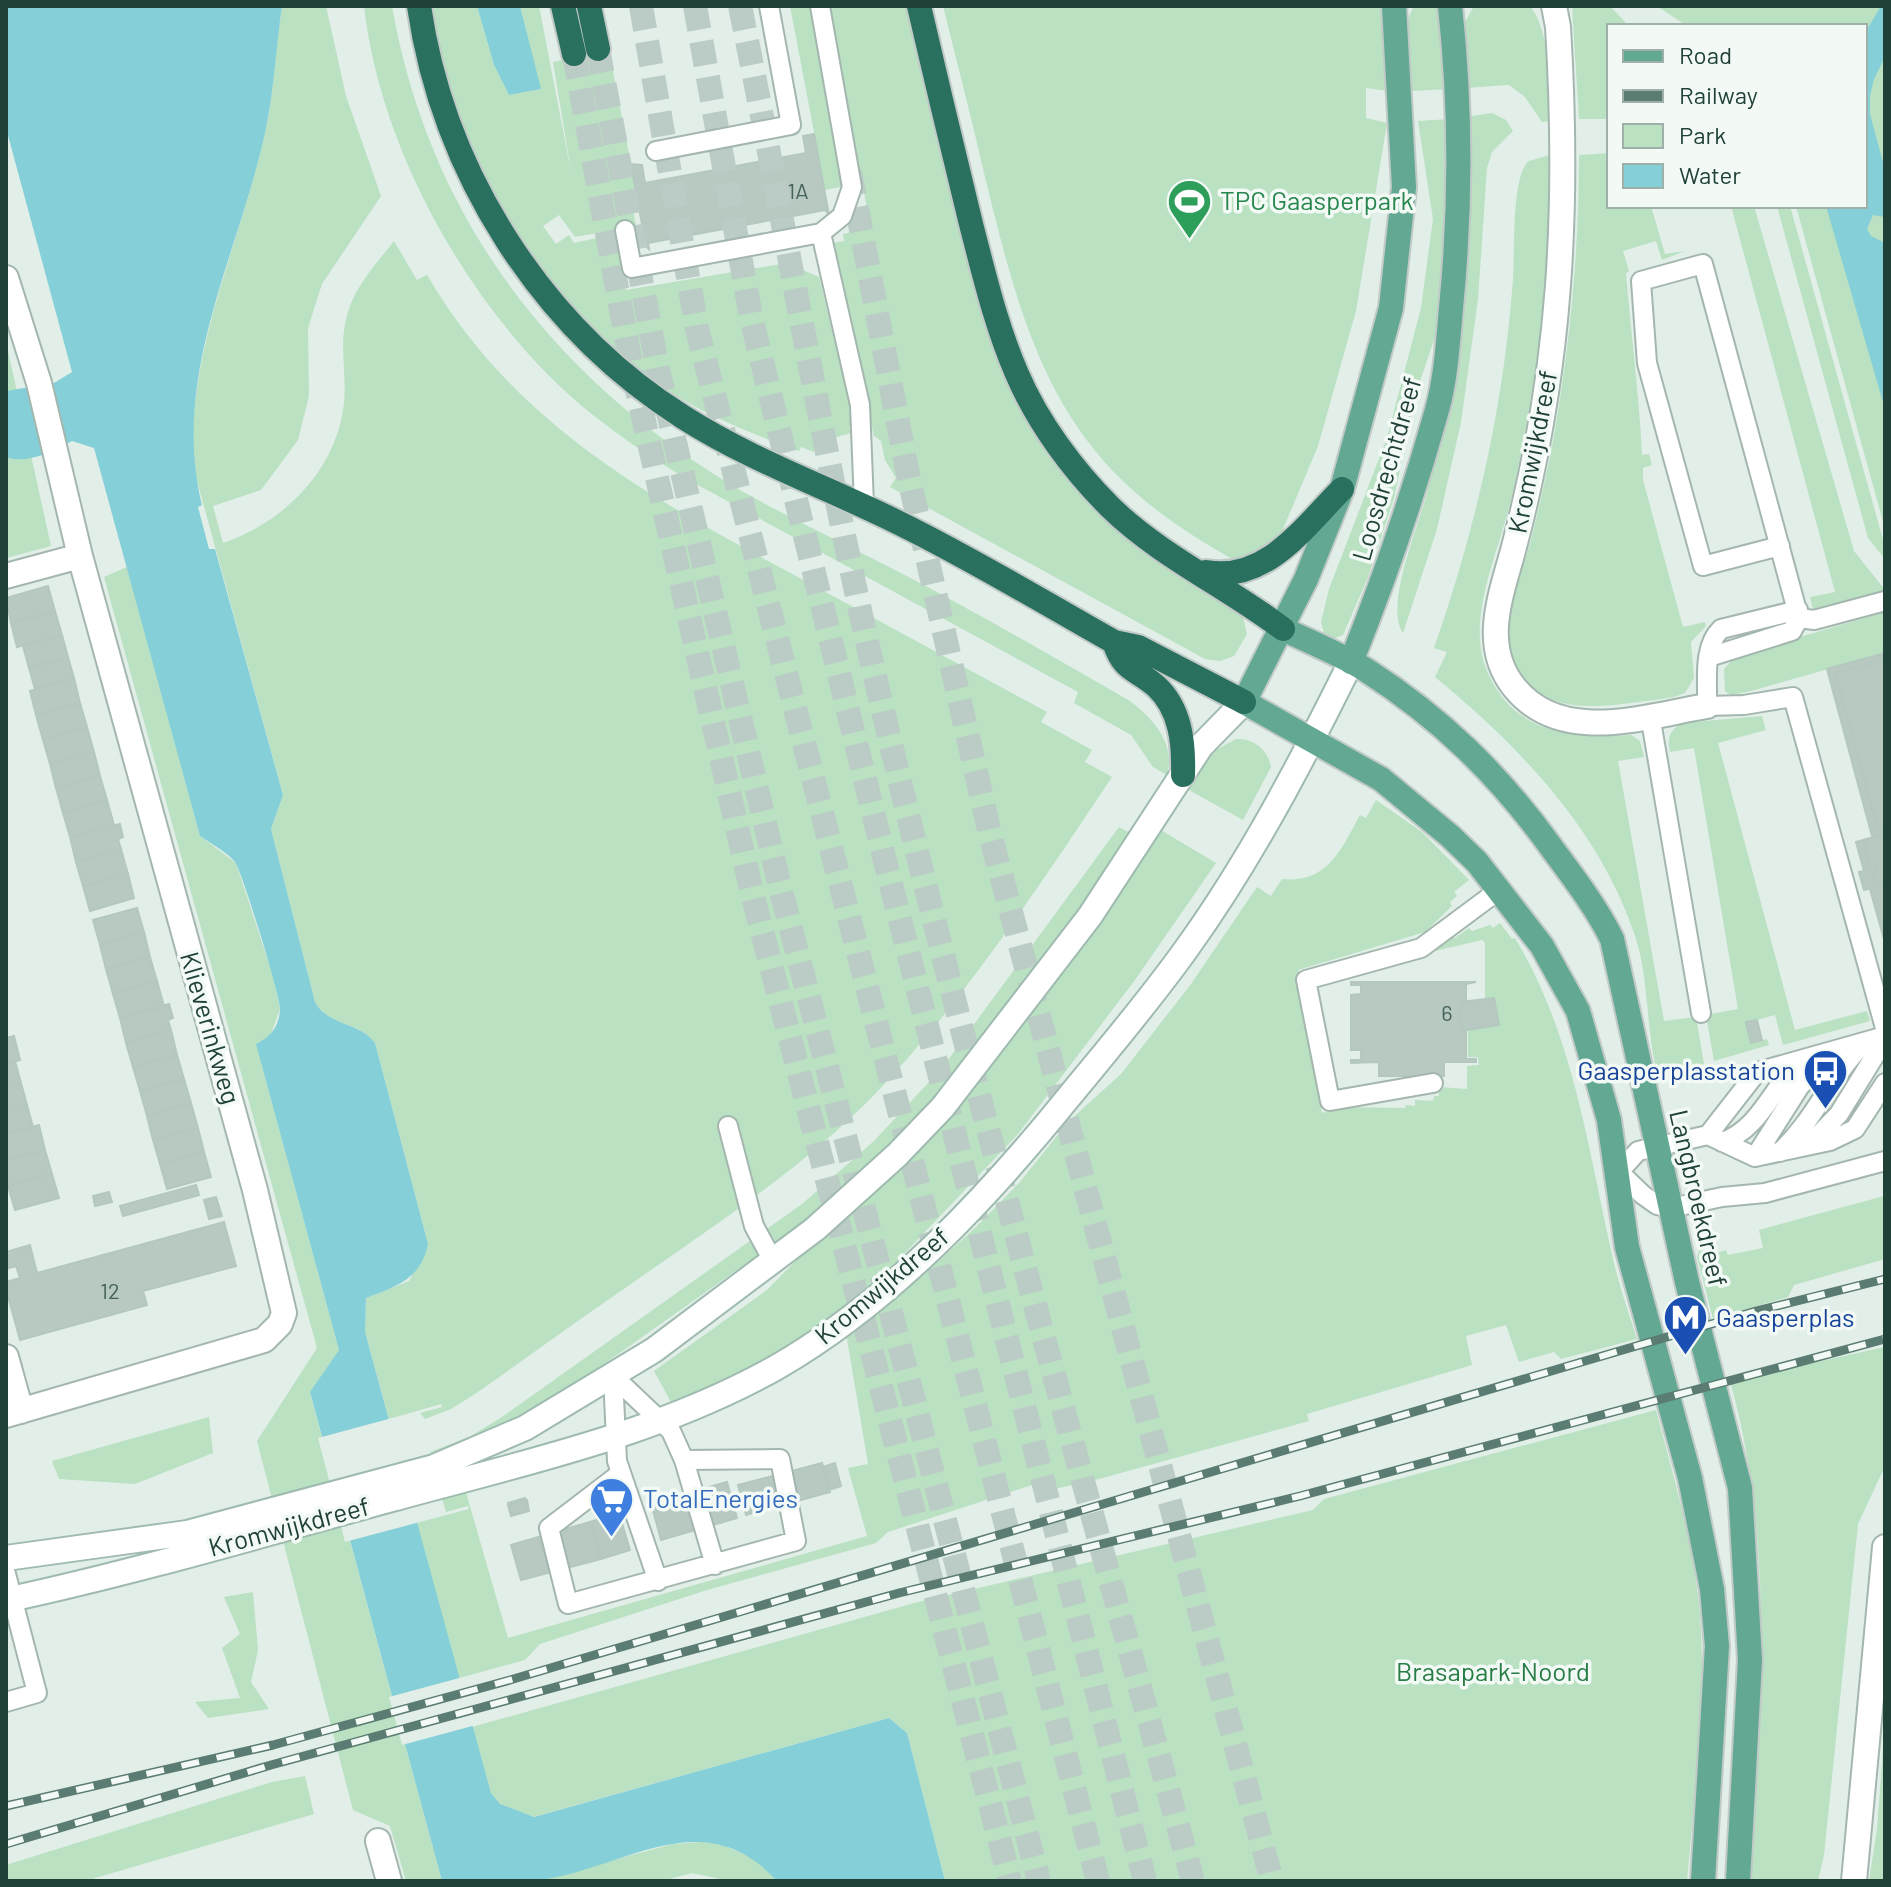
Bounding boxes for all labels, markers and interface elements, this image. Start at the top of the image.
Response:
legend [1607,24,1867,208]
text: Road [1679,40,1732,69]
text: Railway [1679,80,1758,109]
text: Park [1679,120,1726,149]
text: Water [1679,160,1741,189]
house number: 1A [787,177,809,203]
sports icon: TPC Gaasperpark [1165,177,1213,240]
place label: TPC Gaasperpark [1220,184,1414,215]
street label: Kromwijkdreef [1501,368,1563,536]
street label: Loosdrechtdreef [1344,373,1427,564]
street label: Klieverinkweg [175,948,248,1107]
house number: 6 [1441,999,1453,1025]
bus stop icon: Gaasperplasstation [1802,1047,1850,1110]
place label: Gaasperplasstation [1578,1054,1795,1085]
street label: Langbroekdreef [1664,1106,1735,1289]
street label: Kromwijkdreef [808,1220,954,1350]
house number: 12 [100,1277,120,1303]
metro station icon: Gaasperplas [1661,1294,1709,1357]
place label: Gaasperplas [1716,1301,1854,1332]
supermarket icon: TotalEnergies [588,1475,636,1538]
place label: TotalEnergies [643,1482,798,1513]
street label: Kromwijkdreef [205,1489,372,1562]
park label: Brasapark-Noord [1396,1655,1590,1686]

